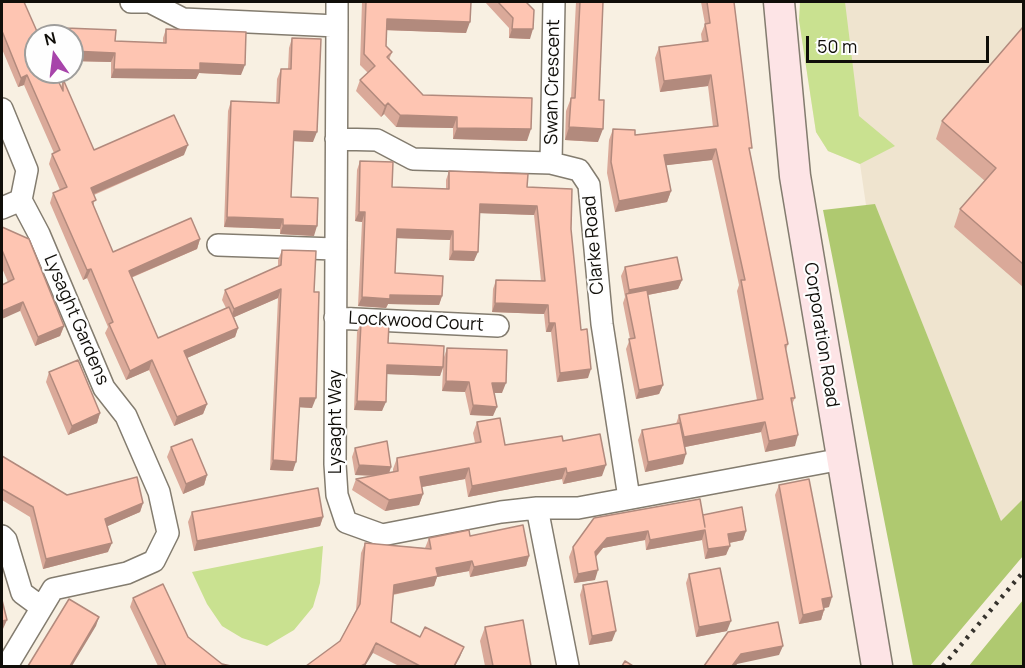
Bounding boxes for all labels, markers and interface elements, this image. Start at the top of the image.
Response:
street label: Swan Crescent [541,19,565,145]
north arrow [24,24,84,84]
scale bar [809,24,992,62]
text: N [42,26,58,51]
text: 50 m [817,34,857,58]
street label: Clarke Road [579,195,609,295]
street label: Lysaght Gardens [39,252,113,388]
street label: Corporation Road [799,261,843,409]
street label: Lockwood Court [348,308,484,336]
street label: Lysaght Way [325,370,347,474]

